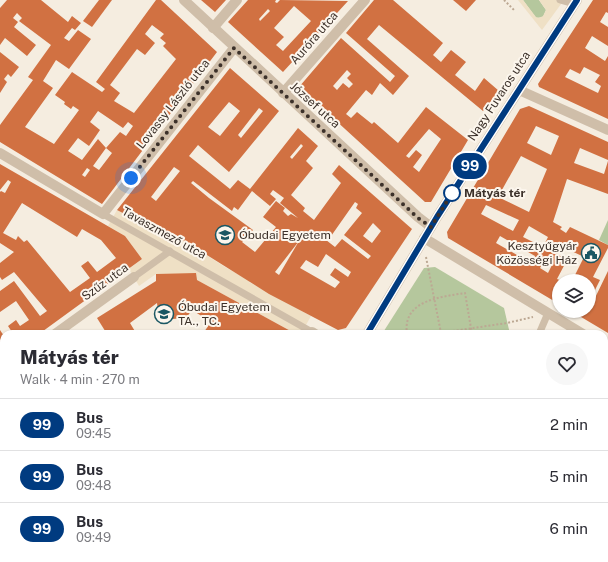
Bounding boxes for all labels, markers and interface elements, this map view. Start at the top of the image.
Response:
street label: Auróra utca [287,9,341,67]
street label: Nagy Fuvaros utca [465,49,533,143]
street label: Lovassy László utca [134,56,212,152]
street label: József utca [287,79,343,131]
line badge: 99 [452,153,488,179]
text: 99 [461,158,479,174]
your location [121,168,141,188]
marker: Mátyás tér [443,184,461,202]
place label: Mátyás tér [464,186,526,200]
street label: Tavaszmező utca [119,204,209,262]
school or university icon: Óbudai Egyetem [214,224,236,246]
place label: Óbudai Egyetem [239,228,331,242]
place label: Kesztyűgyár Közösségi Ház [496,239,577,267]
public building icon: Kesztyűgyár Közösségi Ház [580,242,602,264]
street label: Szűz utca [79,260,131,304]
map controls [552,274,596,318]
button: layers [552,274,596,318]
place label: Óbudai Egyetem TA., TC. [178,300,270,328]
school or university icon: Óbudai Egyetem TA., TC. [153,303,175,325]
button: heart [546,343,588,385]
text: Mátyás tér [20,346,119,368]
text: Walk · 4 min · 270 m [20,372,140,387]
text: Bus [76,409,103,426]
text: 2 min [550,416,588,433]
text: 99 [33,417,51,433]
text: 09:45 [76,426,111,441]
text: Bus [76,461,103,478]
text: 5 min [549,468,588,485]
text: 99 [33,469,51,485]
text: 09:48 [76,478,111,493]
text: Bus [76,513,103,530]
text: 6 min [550,520,588,537]
text: 99 [33,521,51,537]
text: 09:49 [76,530,111,545]

